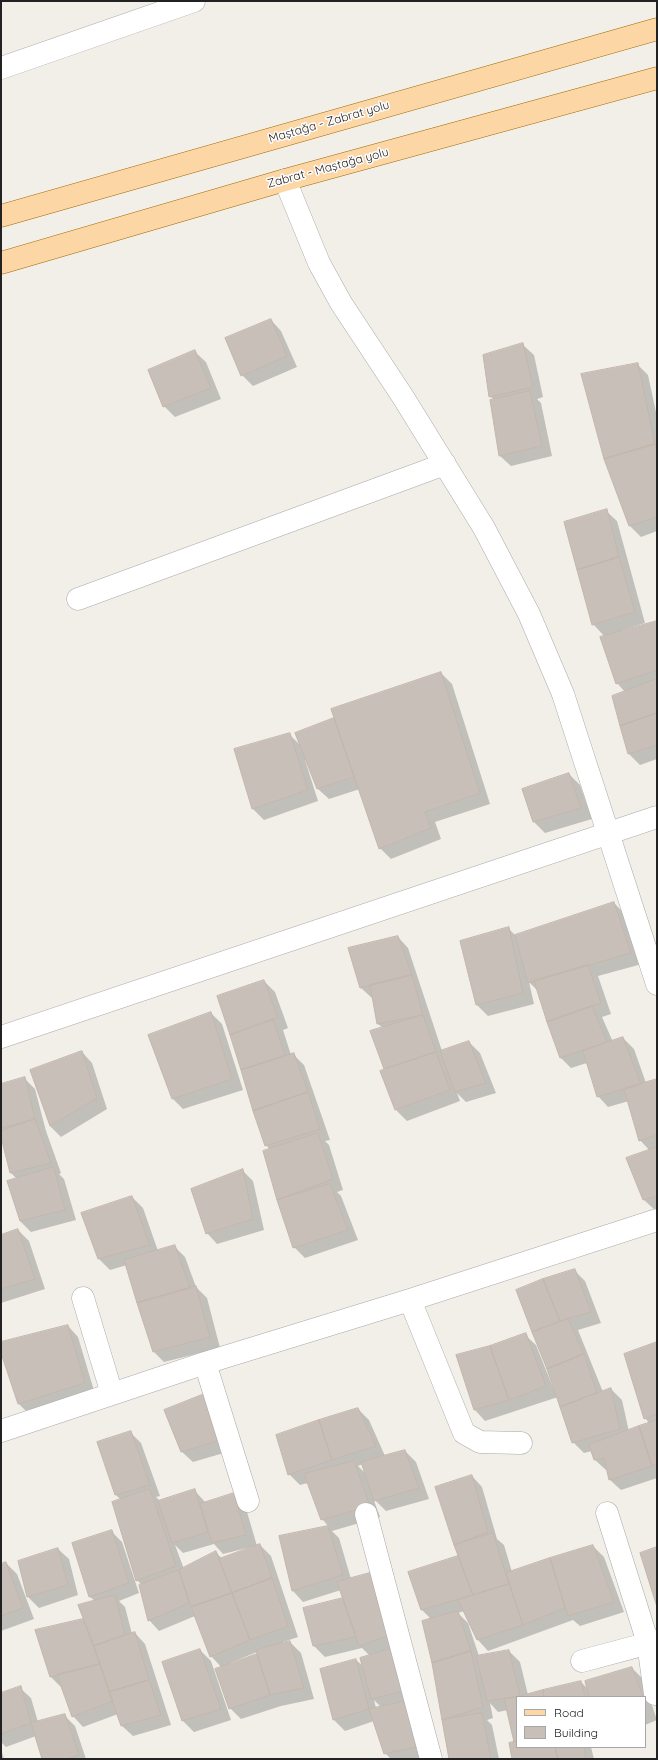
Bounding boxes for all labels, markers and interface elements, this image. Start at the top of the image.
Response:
street label: Maştağa - Zabrat yolu [267,98,391,146]
street label: Zabrat - Maştağa yolu [266,145,390,191]
legend [516,1696,646,1748]
text: Road [554,1705,584,1720]
text: Building [554,1725,598,1740]

